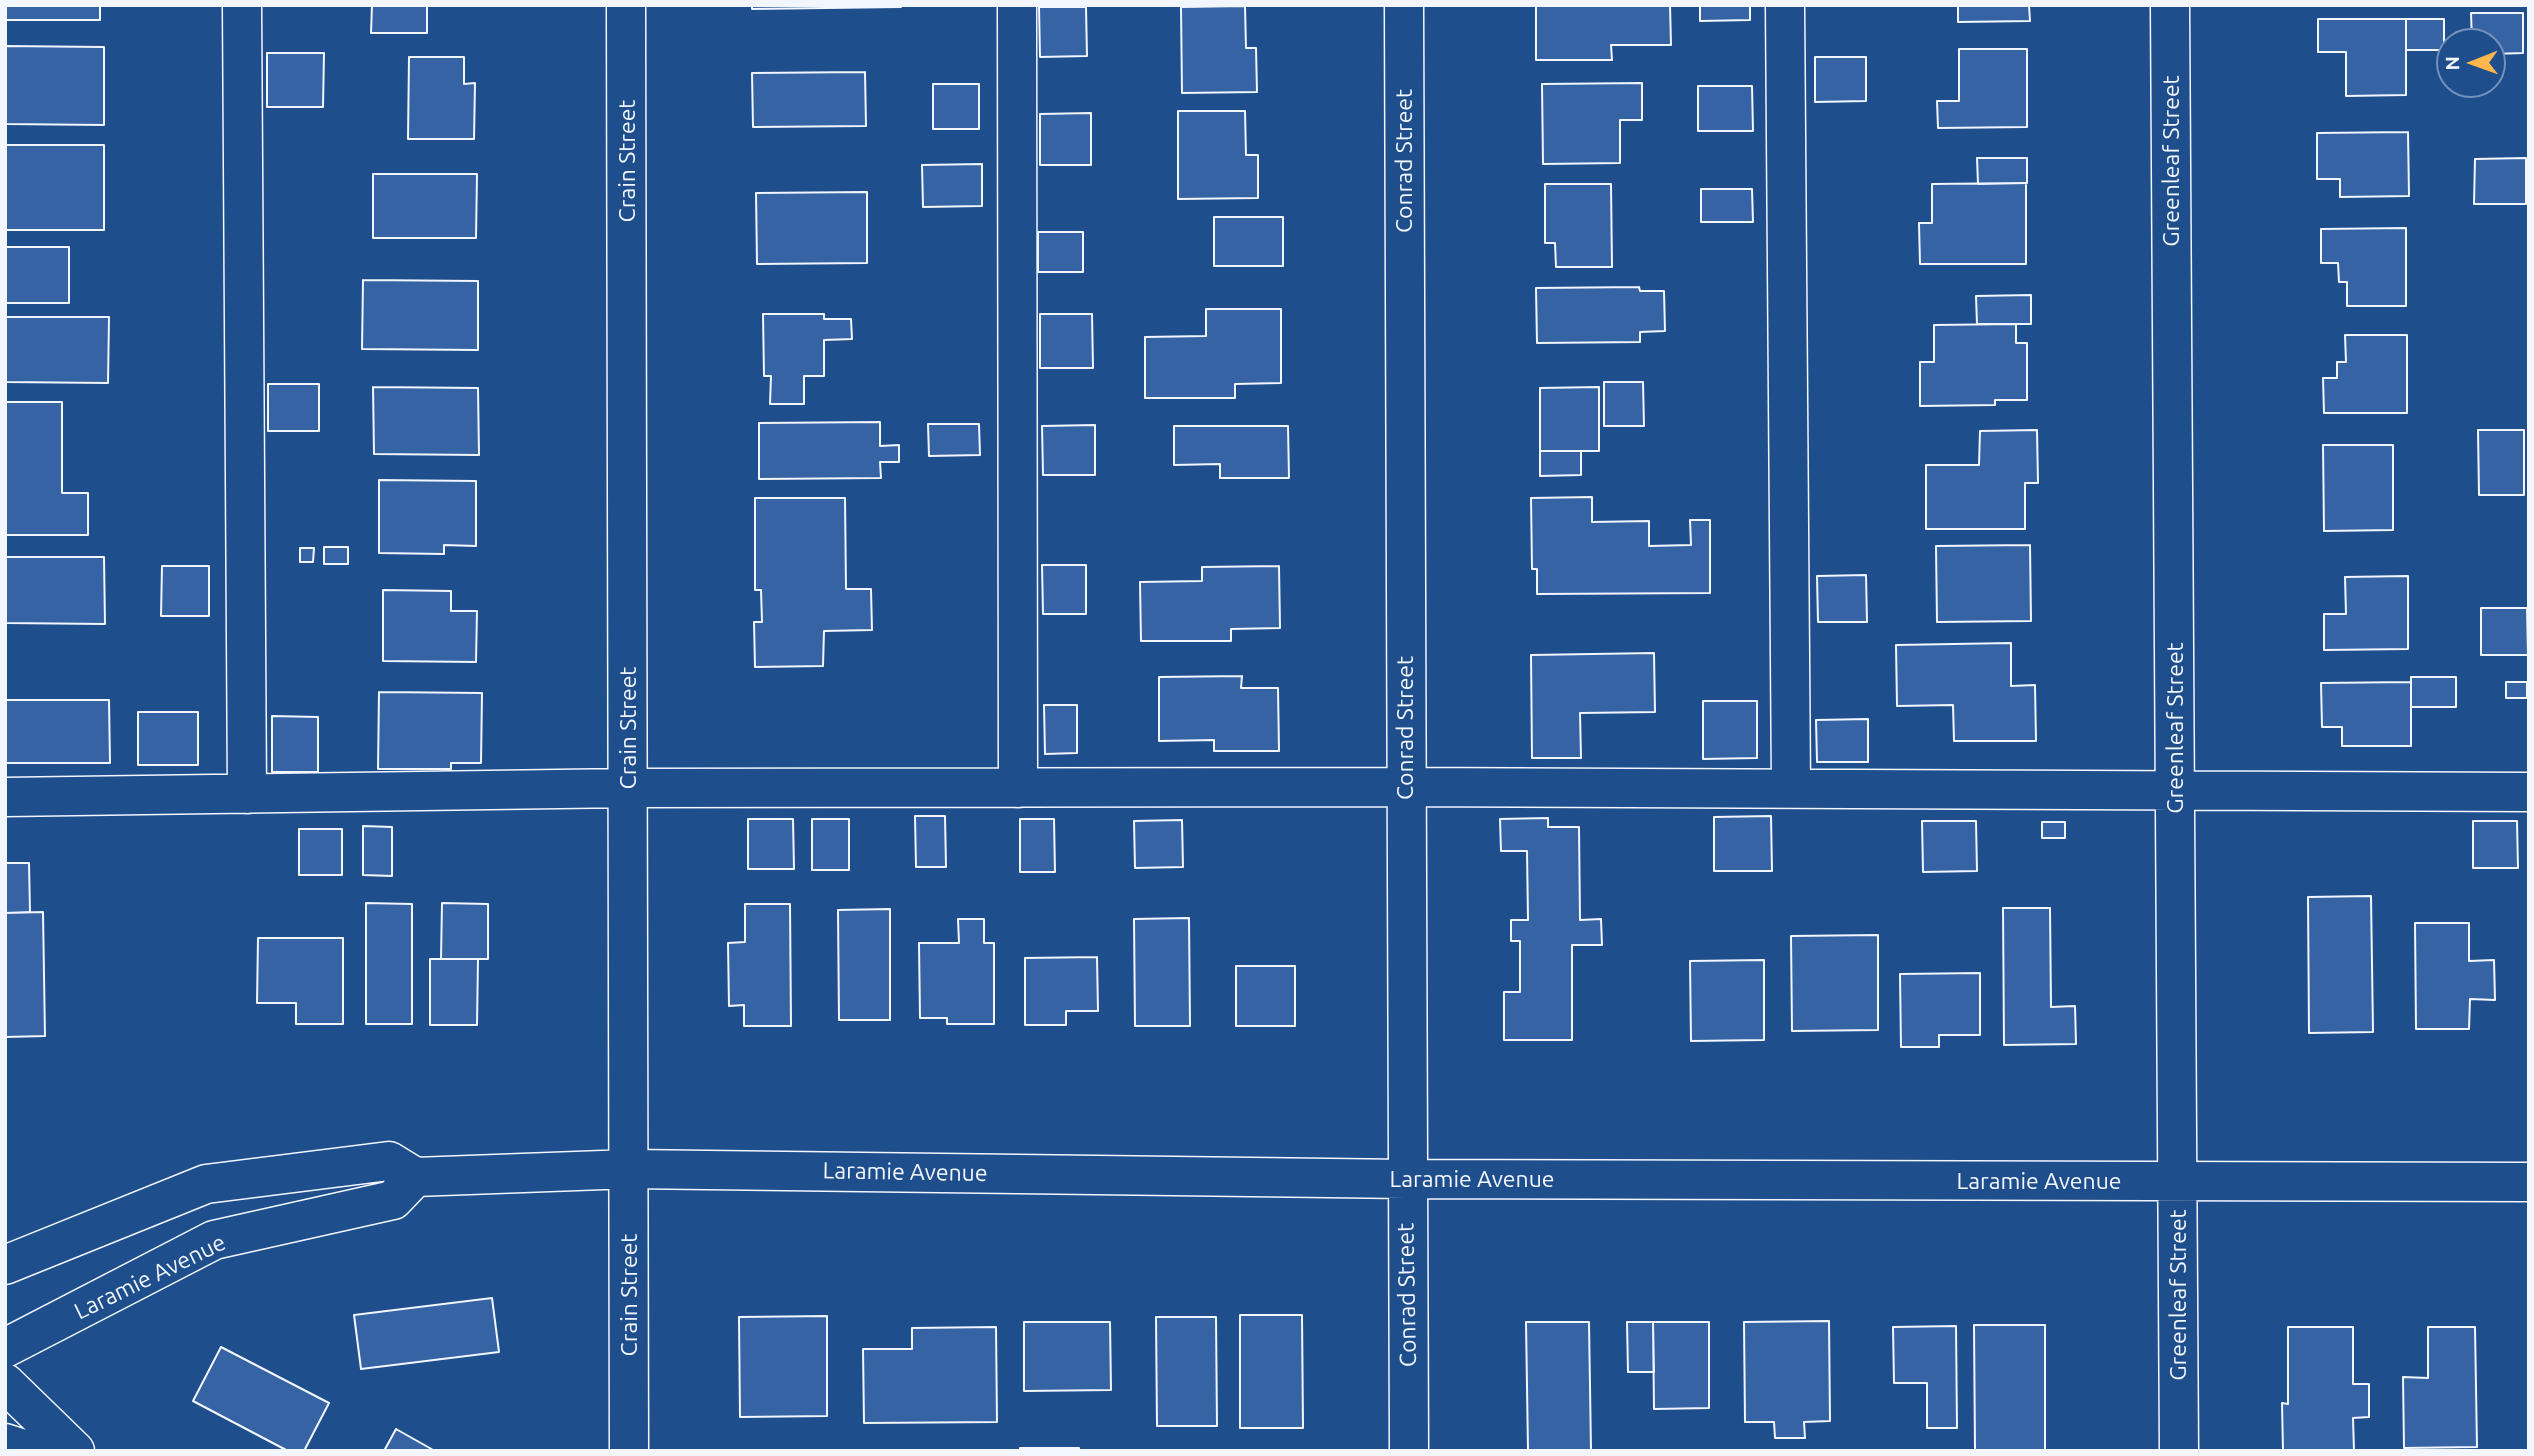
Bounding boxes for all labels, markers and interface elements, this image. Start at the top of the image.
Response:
north arrow [2436,28,2506,98]
text: N [2441,56,2463,71]
street label: Greenleaf Street [2157,75,2185,247]
street label: Conrad Street [1390,89,1418,233]
street label: Crain Street [613,100,641,222]
street label: Greenleaf Street [2161,642,2189,814]
street label: Conrad Street [1391,656,1419,800]
street label: Crain Street [614,667,642,789]
street label: Laramie Avenue [822,1157,988,1187]
street label: Laramie Avenue [1390,1165,1554,1193]
street label: Laramie Avenue [1957,1167,2121,1195]
street label: Greenleaf Street [2164,1209,2192,1381]
street label: Conrad Street [1392,1223,1422,1367]
street label: Laramie Avenue [70,1228,230,1326]
street label: Crain Street [615,1234,643,1356]

